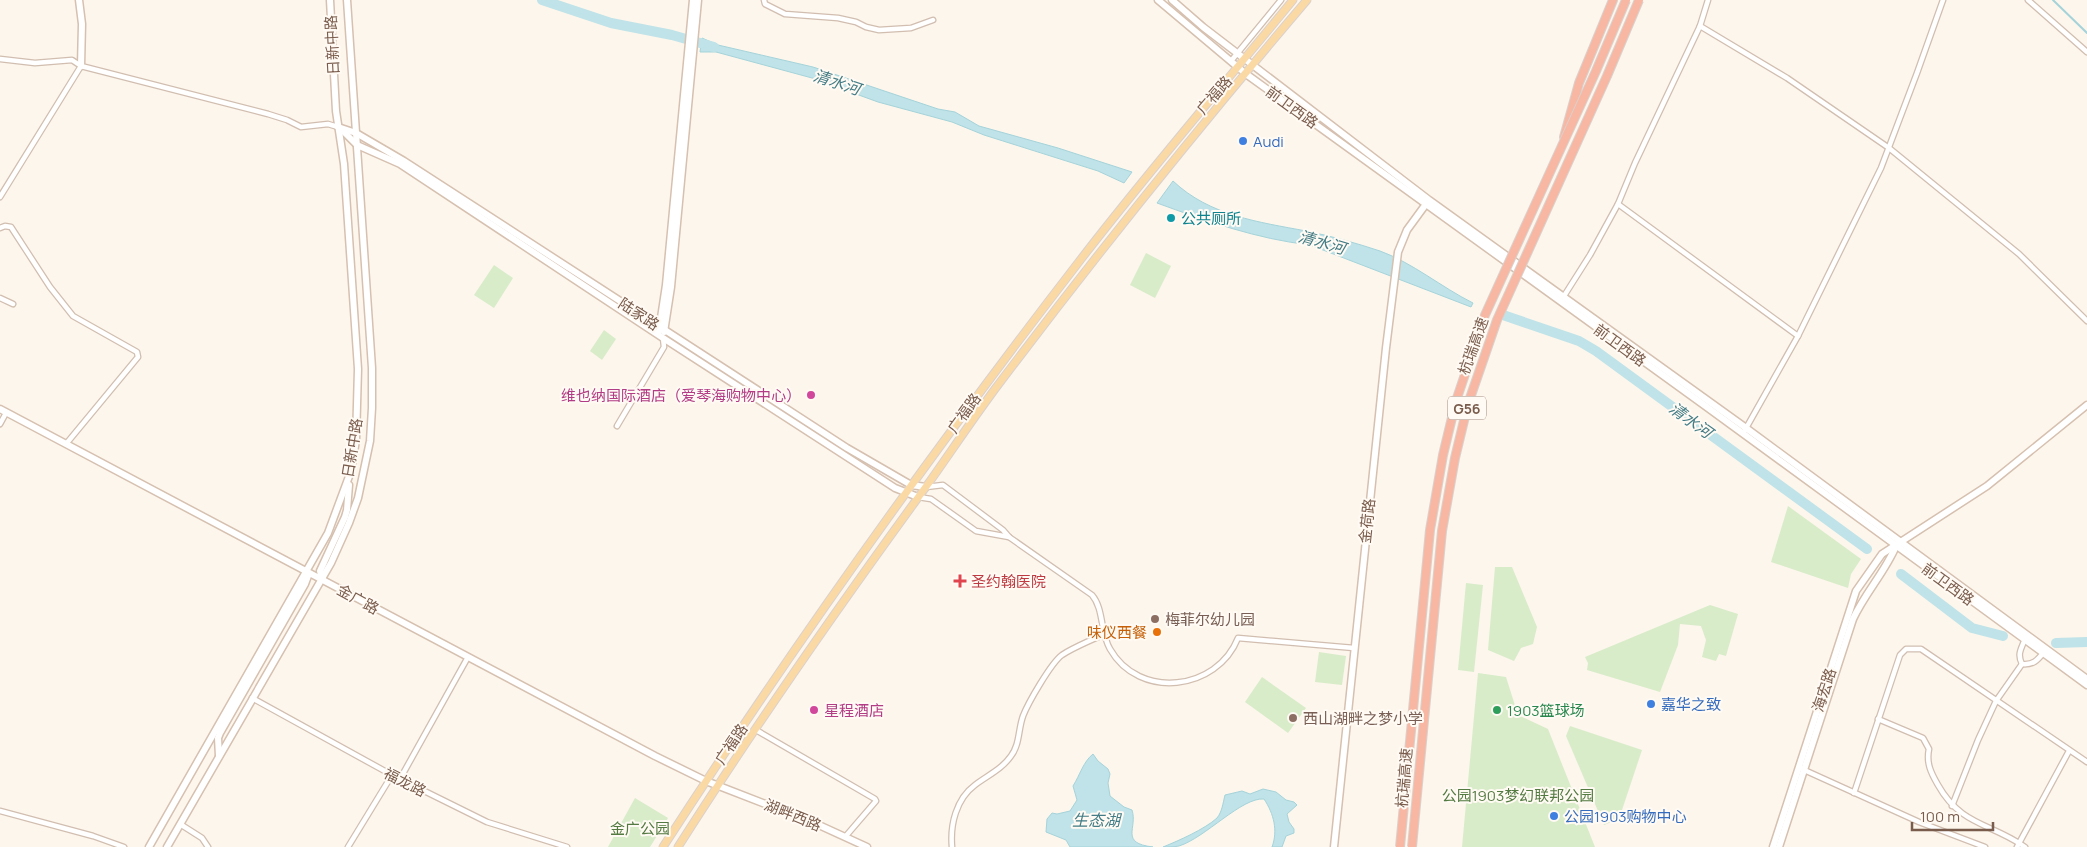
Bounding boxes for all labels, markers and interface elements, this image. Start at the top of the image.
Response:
street label: 日新中路 [320,14,344,76]
water label: 清水河 [811,64,866,101]
street label: 广福路 [1191,71,1237,119]
street label: 前卫西路 [1262,81,1322,133]
place label: Audi [1253,131,1284,152]
marker: Audi [1237,135,1249,147]
place label: 公共厕所 [1181,208,1241,229]
marker: 公共厕所 [1165,212,1177,224]
water label: 清水河 [1296,225,1351,260]
street label: 陆家路 [614,293,664,335]
street label: 杭瑞高速 [1453,314,1493,378]
street label: 前卫西路 [1590,319,1650,371]
place label: 维也纳国际酒店（爱琴海购物中心） [561,385,801,406]
marker: 维也纳国际酒店（爱琴海购物中心） [805,389,817,401]
street label: 广福路 [942,389,986,437]
road number: G56 [1448,396,1486,419]
water label: 清水河 [1665,397,1719,445]
street label: 日新中路 [337,417,367,479]
street label: 金荷路 [1354,498,1380,544]
street label: 前卫西路 [1918,558,1978,610]
place label: 圣约翰医院 [971,571,1046,592]
marker: 圣约翰医院 [953,574,967,588]
street label: 金广路 [333,579,383,619]
place label: 梅菲尔幼儿园 [1165,609,1255,630]
marker: 梅菲尔幼儿园 [1149,613,1161,625]
place label: 味仪西餐 [1087,622,1147,643]
marker: 味仪西餐 [1151,626,1163,638]
street label: 海宏路 [1807,665,1841,715]
place label: 嘉华之致 [1661,694,1721,715]
marker: 嘉华之致 [1645,698,1657,710]
place label: 星程酒店 [824,700,884,721]
place label: 1903篮球场 [1507,700,1585,721]
marker: 星程酒店 [808,704,820,716]
marker: 1903篮球场 [1491,704,1503,716]
place label: 西山湖畔之梦小学 [1303,708,1423,729]
marker: 西山湖畔之梦小学 [1287,712,1299,724]
street label: 广福路 [710,719,752,769]
street label: 杭瑞高速 [1391,747,1417,809]
street label: 福龙路 [380,762,430,802]
park label: 公园1903梦幻联邦公园 [1442,785,1594,806]
street label: 湖畔西路 [761,794,825,836]
scale bar [1912,800,1993,832]
place label: 公园1903购物中心 [1564,806,1687,827]
text: 100 m [1920,806,1960,827]
water label: 生态湖 [1072,809,1123,831]
marker: 公园1903购物中心 [1548,810,1560,822]
park label: 金广公园 [610,818,670,839]

